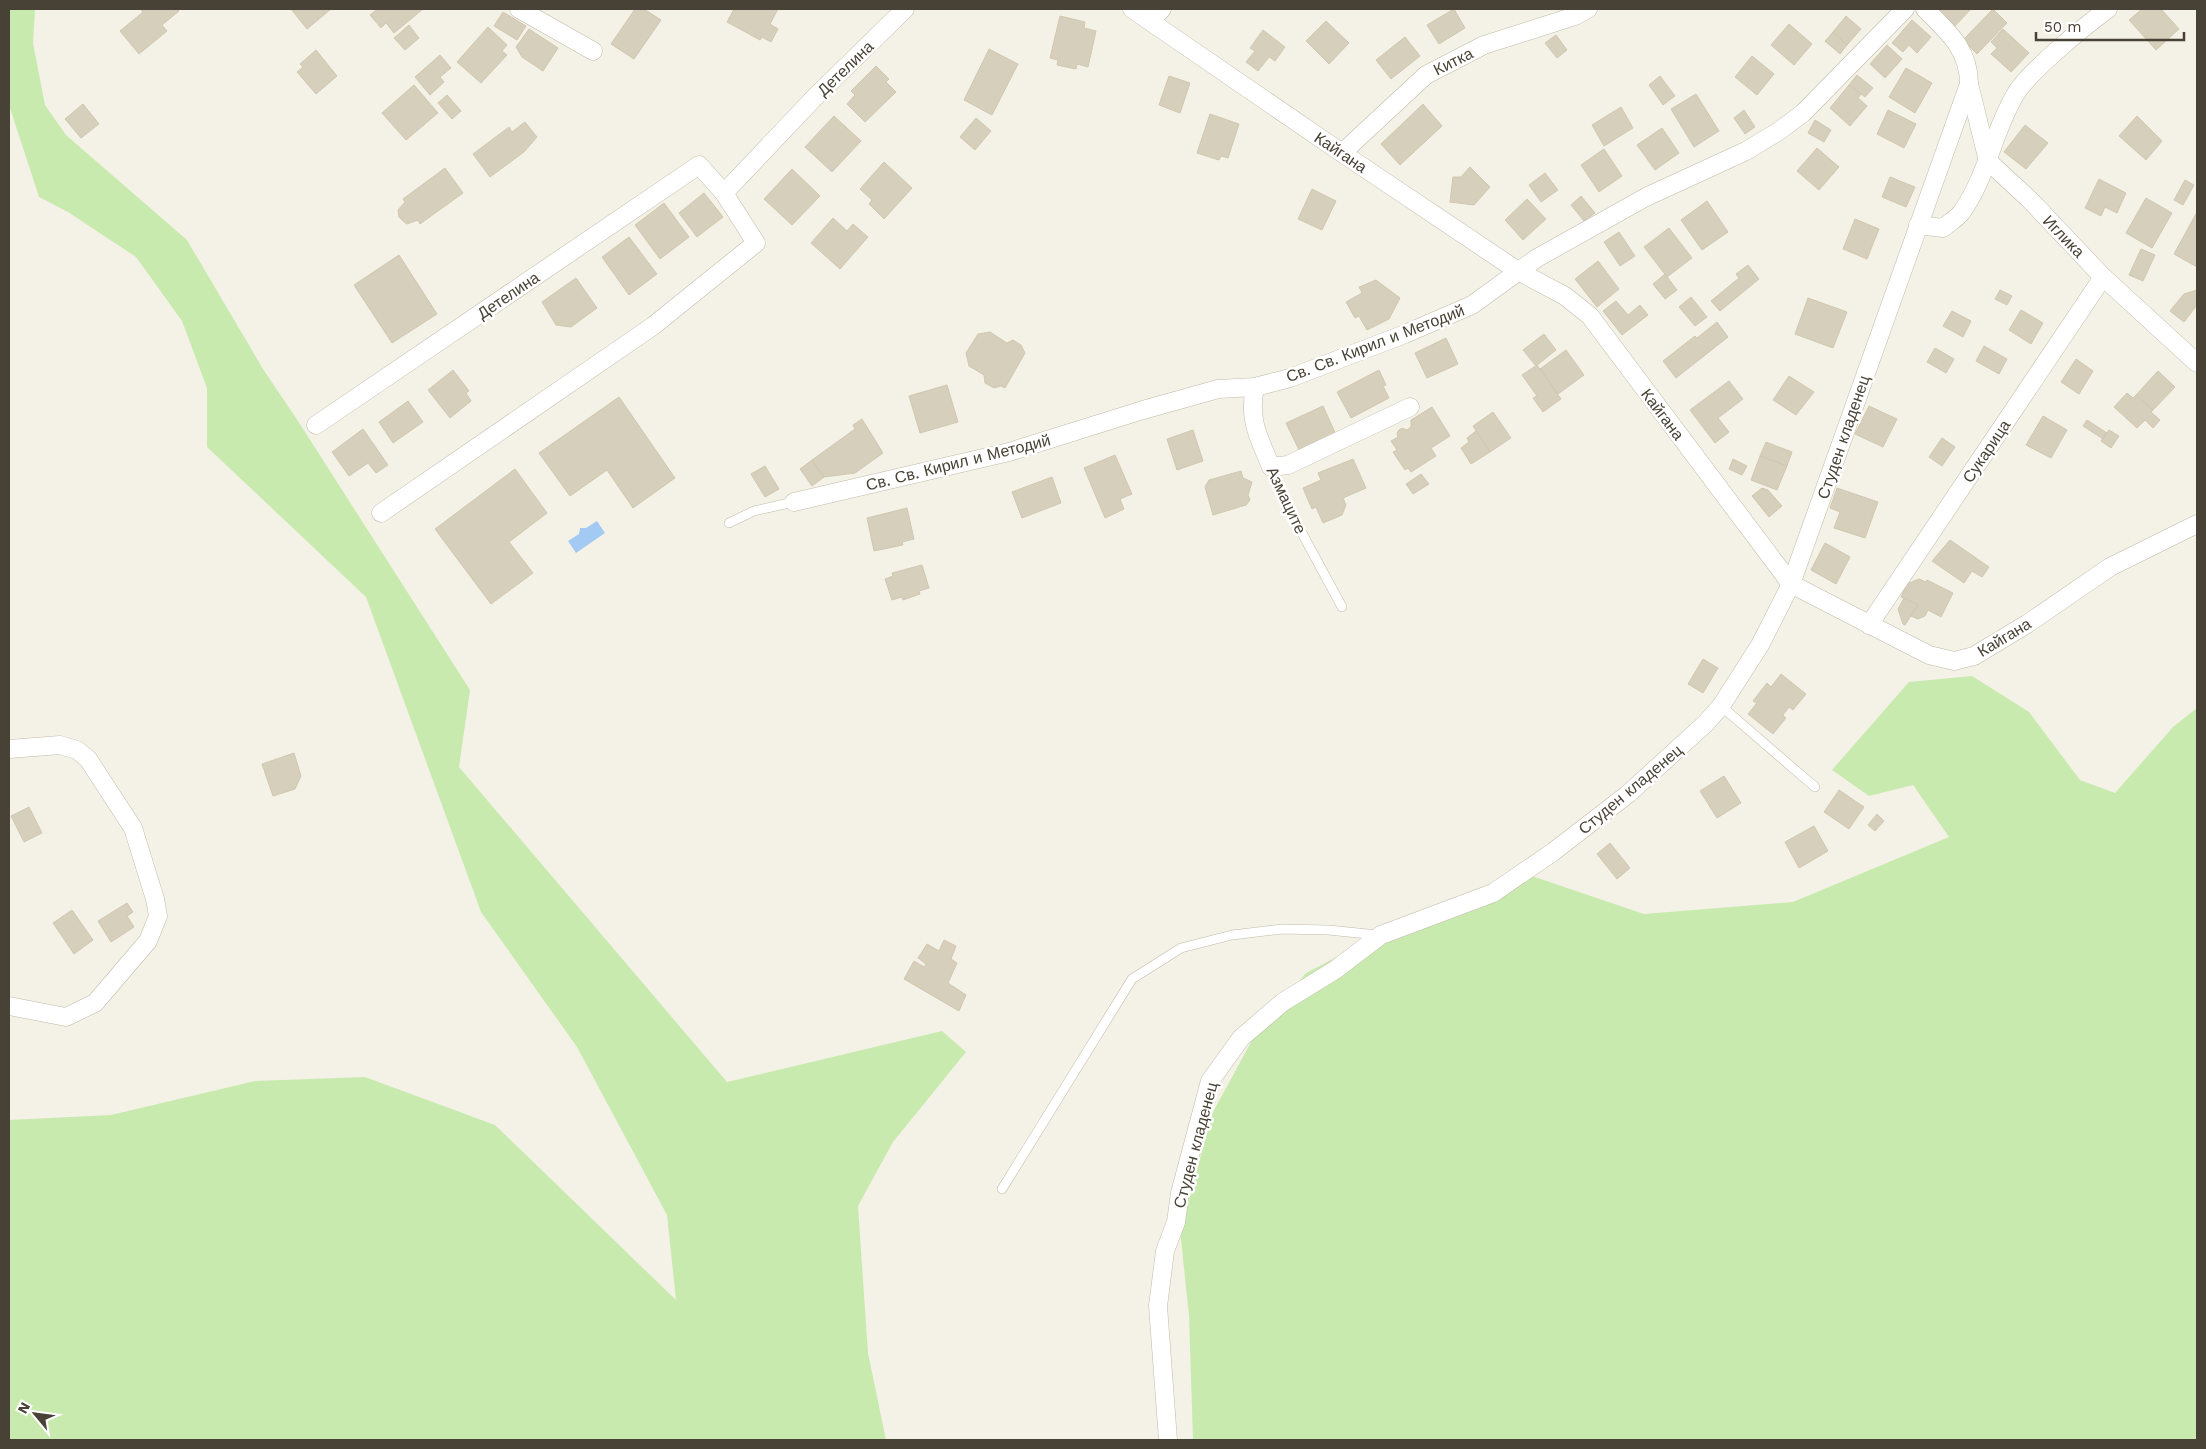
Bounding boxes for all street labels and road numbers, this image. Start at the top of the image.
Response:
street label: Детелина [813,37,877,100]
street label: Китка [1430,43,1476,79]
street label: Кайгана [1311,128,1371,177]
street label: Иглика [2039,211,2088,262]
street label: Детелина [474,268,543,323]
street label: Св. Св. Кирил и Методий [1283,301,1467,386]
street label: Студен кладенец [1813,373,1874,502]
street label: Кайгана [1637,385,1688,444]
street label: Сукарица [1958,416,2014,486]
street label: Св. Св. Кирил и Методий [864,430,1052,495]
street label: Азмаците [1263,464,1310,537]
street label: Кайгана [1974,614,2035,661]
street label: Студен кладенец [1575,740,1686,838]
street label: Студен кладенец [1170,1080,1221,1210]

